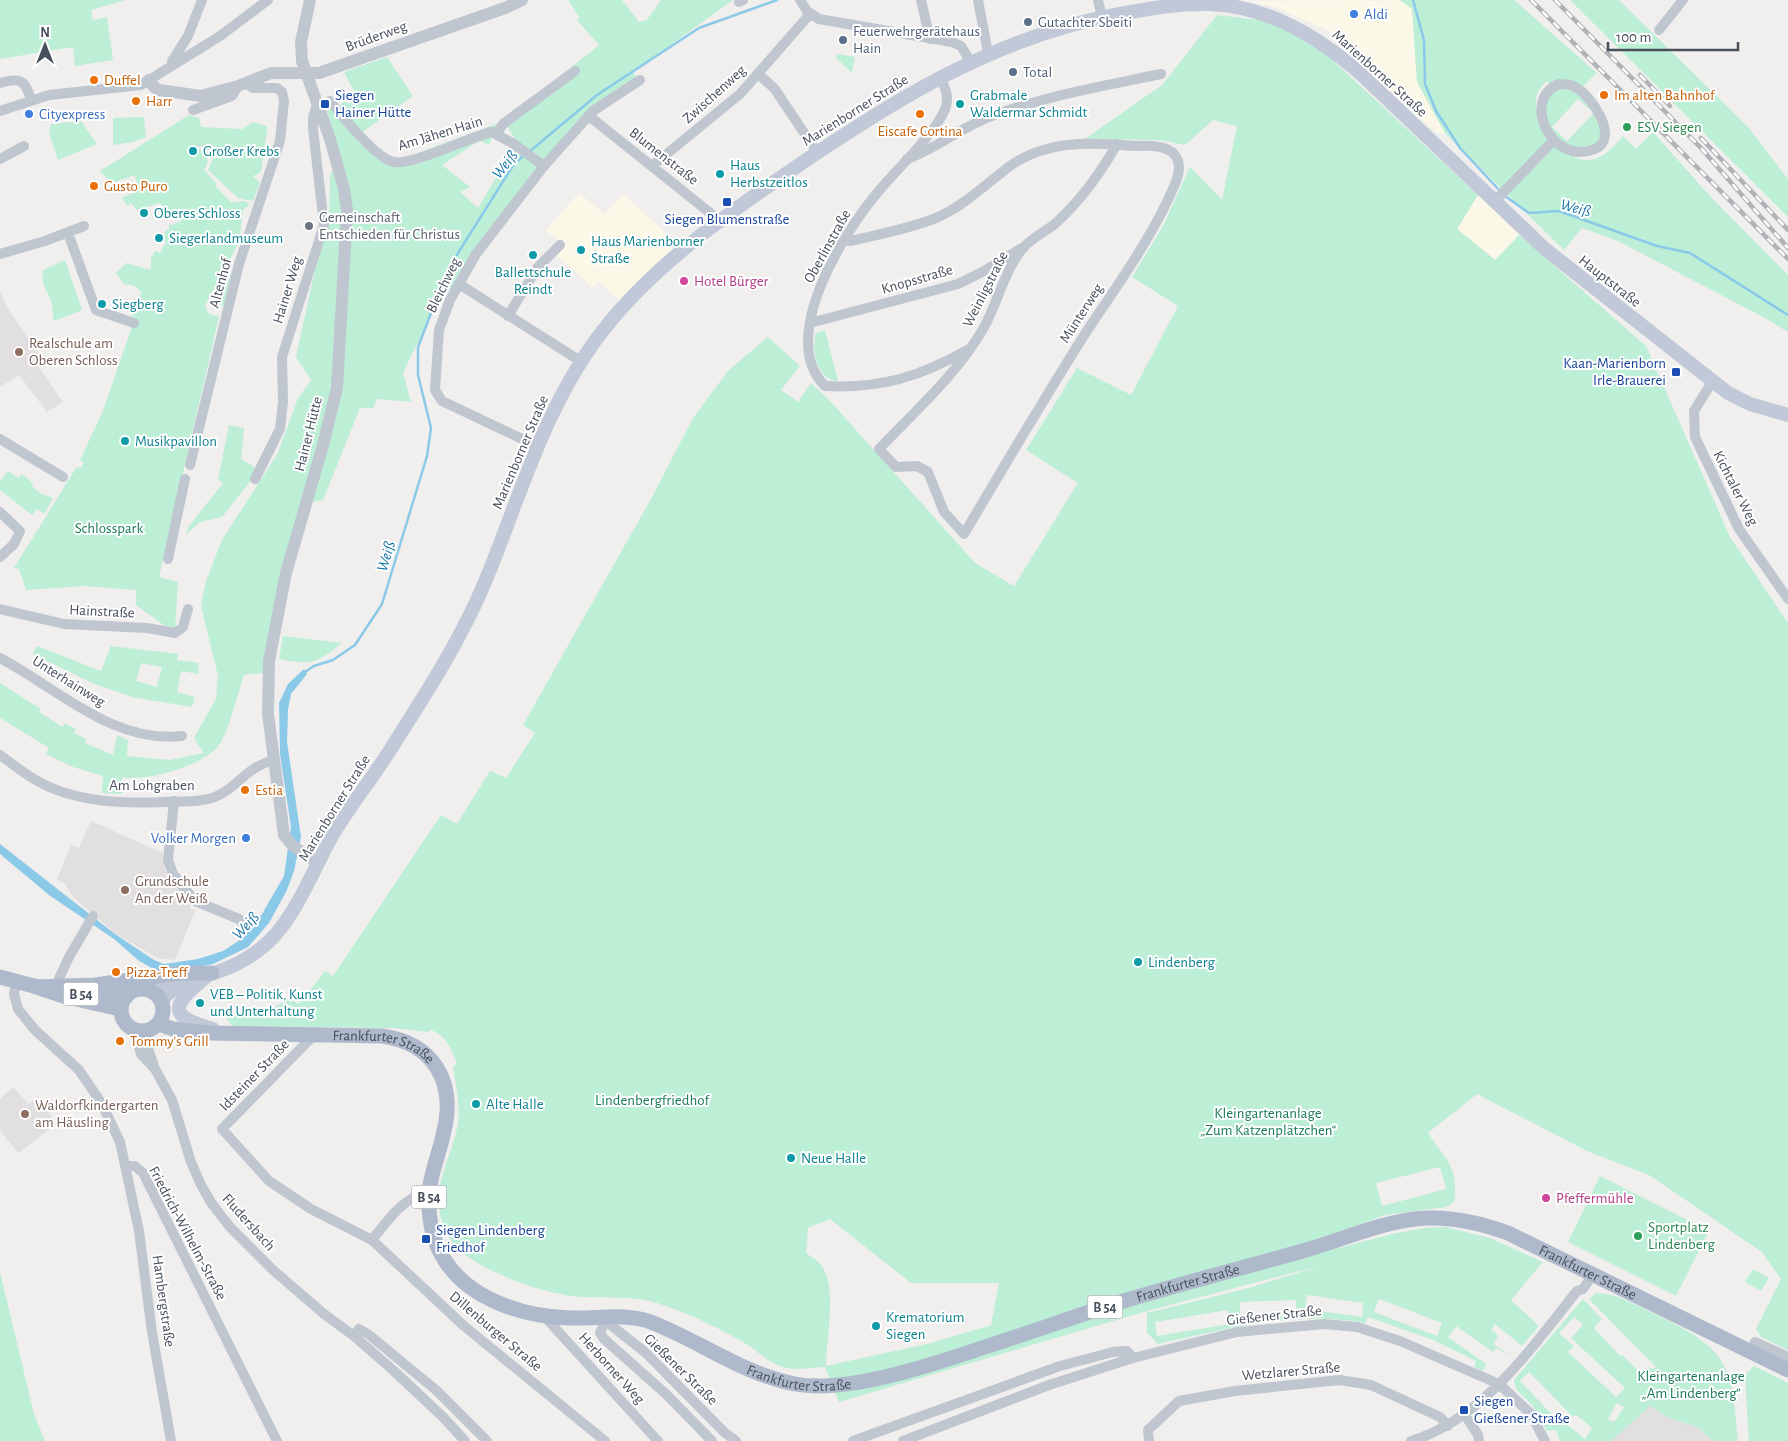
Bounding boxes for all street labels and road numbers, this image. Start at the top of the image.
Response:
street label: Brüderweg [343,18,409,54]
street label: Marienborner Straße [1329,27,1430,120]
street label: Zwischenweg [680,62,749,126]
street label: Marienborner Straße [800,72,911,149]
street label: Am Jähen Hain [396,114,484,153]
street label: Blumenstraße [626,125,701,188]
street label: Oberlinstraße [801,207,854,285]
street label: Weinligstraße [960,249,1011,330]
street label: Hauptstraße [1576,253,1644,310]
street label: Hainer Weg [270,254,305,325]
street label: Altenhof [207,255,235,310]
street label: Bleichweg [424,255,464,315]
street label: Knopsstraße [880,262,955,297]
street label: Münterweg [1057,280,1106,346]
street label: Marienborner Straße [490,393,551,511]
street label: Hainer Hütte [292,395,325,473]
street label: Kichtaler Weg [1710,448,1761,529]
street label: Hainstraße [69,602,135,621]
street label: Unterhainweg [30,653,108,710]
street label: Marienborner Straße [296,752,373,864]
street label: Am Lohgraben [109,778,195,793]
road number: B 54 [64,982,98,1006]
street label: Frankfurter Straße [332,1028,437,1067]
street label: Idsteiner Straße [217,1037,292,1114]
street label: Friedrich-Wilhelm-Straße [146,1164,229,1303]
road number: B 54 [412,1186,446,1208]
street label: Fludersbach [219,1191,278,1254]
street label: Frankfurter Straße [1537,1242,1639,1303]
street label: Hambergstraße [150,1254,177,1348]
street label: Frankfurter Straße [1135,1262,1241,1305]
street label: Dillenburger Straße [447,1288,545,1374]
road number: B 54 [1088,1295,1122,1318]
street label: Gießener Straße [1226,1303,1322,1328]
street label: Herborner Weg [576,1330,648,1407]
street label: Gießener Straße [641,1331,720,1408]
street label: Wetzlarer Straße [1241,1360,1341,1383]
street label: Frankfurter Straße [744,1362,852,1394]

